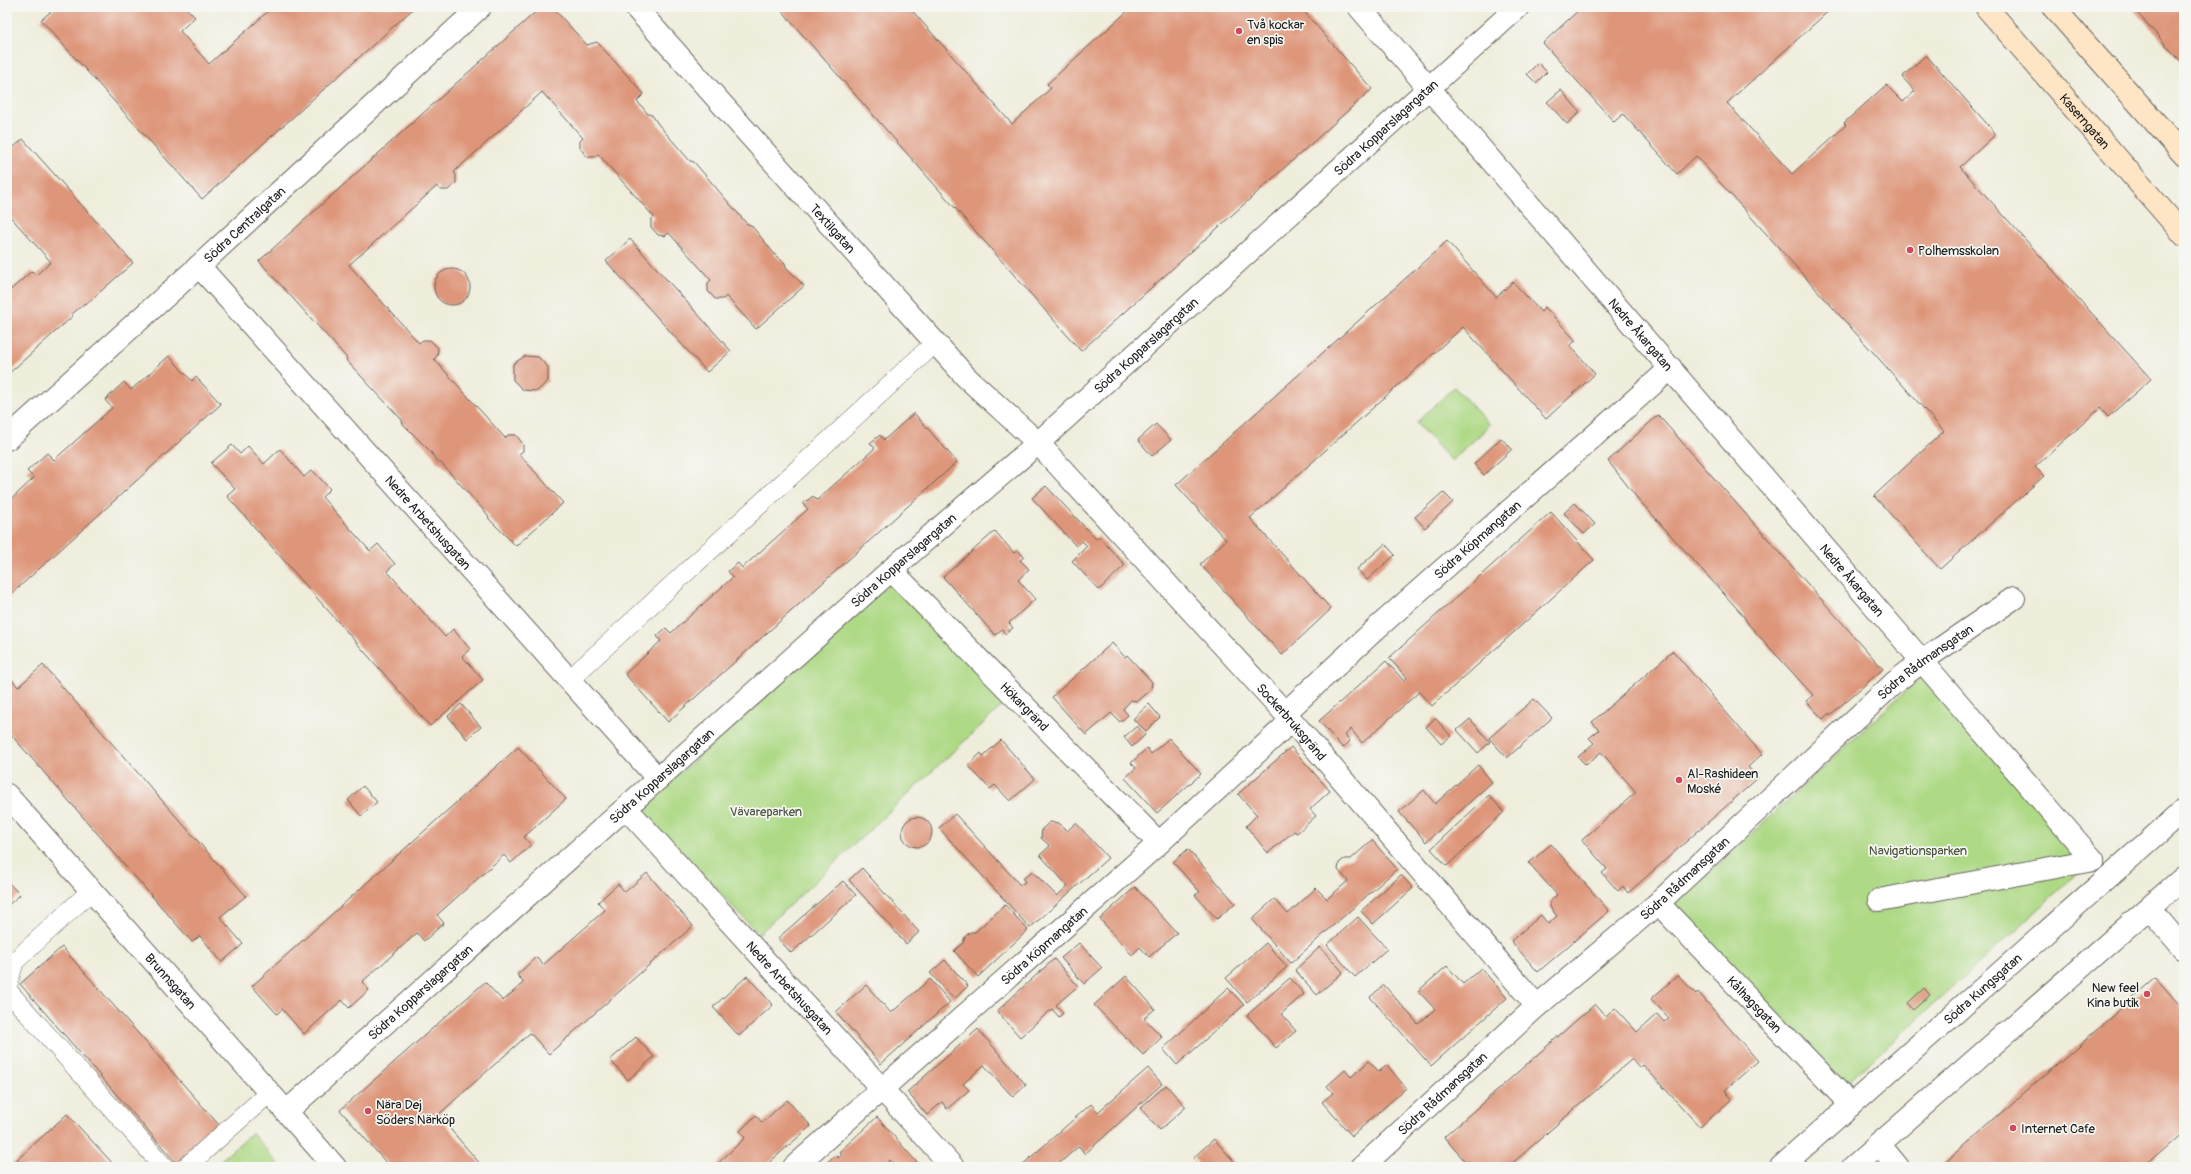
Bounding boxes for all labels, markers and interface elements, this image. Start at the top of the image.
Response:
place label: Två kockar en spis [1247,17,1305,48]
marker: Två kockar en spis [1234,26,1244,36]
street label: Södra Kopparslagargatan [1331,77,1442,179]
street label: Kaserngatan [2056,91,2113,153]
street label: Södra Centralgatan [201,183,289,267]
street label: Textilgatan [806,201,858,257]
place label: Polhemsskolan [1918,243,1999,259]
marker: Polhemsskolan [1905,245,1915,255]
street label: Södra Kopparslagargatan [1091,295,1202,397]
street label: Nedre Åkargatan [1604,296,1676,375]
street label: Nedre Arbetshusgatan [381,473,474,574]
street label: Södra Köpmangatan [1431,497,1525,583]
street label: Södra Kopparslagargatan [848,510,960,611]
street label: Nedre Åkargatan [1816,541,1887,620]
street label: Södra Rådmansgatan [1874,621,1977,703]
street label: Hökargränd [996,679,1052,735]
street label: Sockerbruksgränd [1253,680,1329,764]
street label: Södra Kopparslagargatan [606,725,718,828]
place label: Al-Rashideen Moské [1687,766,1758,797]
marker: Al-Rashideen Moské [1674,775,1684,785]
park label: Vävareparken [730,804,802,820]
street label: Södra Rådmansgatan [1637,834,1733,924]
park label: Navigationsparken [1869,843,1967,859]
street label: Södra Köpmangatan [998,903,1091,989]
street label: Nedre Arbetshusgatan [742,938,836,1038]
street label: Södra Kopparslagargatan [365,942,476,1044]
street label: Brunnsgatan [141,950,199,1013]
street label: Södra Kungsgatan [1941,950,2025,1028]
street label: Kålhagsgatan [1723,973,1785,1037]
place label: New feel Kina butik [2087,980,2140,1011]
marker: New feel Kina butik [2142,989,2152,999]
street label: Södra Rådmansgatan [1395,1049,1491,1139]
place label: Nära Dej Söders Närköp [376,1097,455,1128]
marker: Nära Dej Söders Närköp [363,1106,373,1116]
place label: Internet Cafe [2021,1121,2096,1137]
marker: Internet Cafe [2008,1123,2018,1133]

